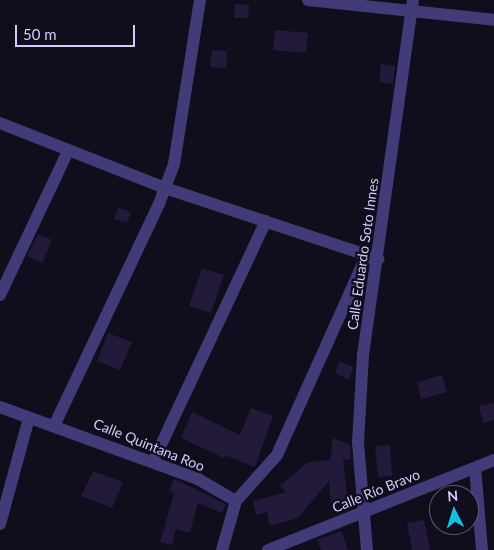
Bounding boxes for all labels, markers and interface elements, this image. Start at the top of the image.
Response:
scale bar [18,15,138,47]
text: 50 m [23,25,57,43]
street label: Calle Eduardo Soto Innes [344,177,382,331]
street label: Calle Quintana Roo [91,415,207,475]
street label: Calle Río Bravo [330,466,422,516]
north arrow [429,485,479,535]
text: N [447,487,459,504]

